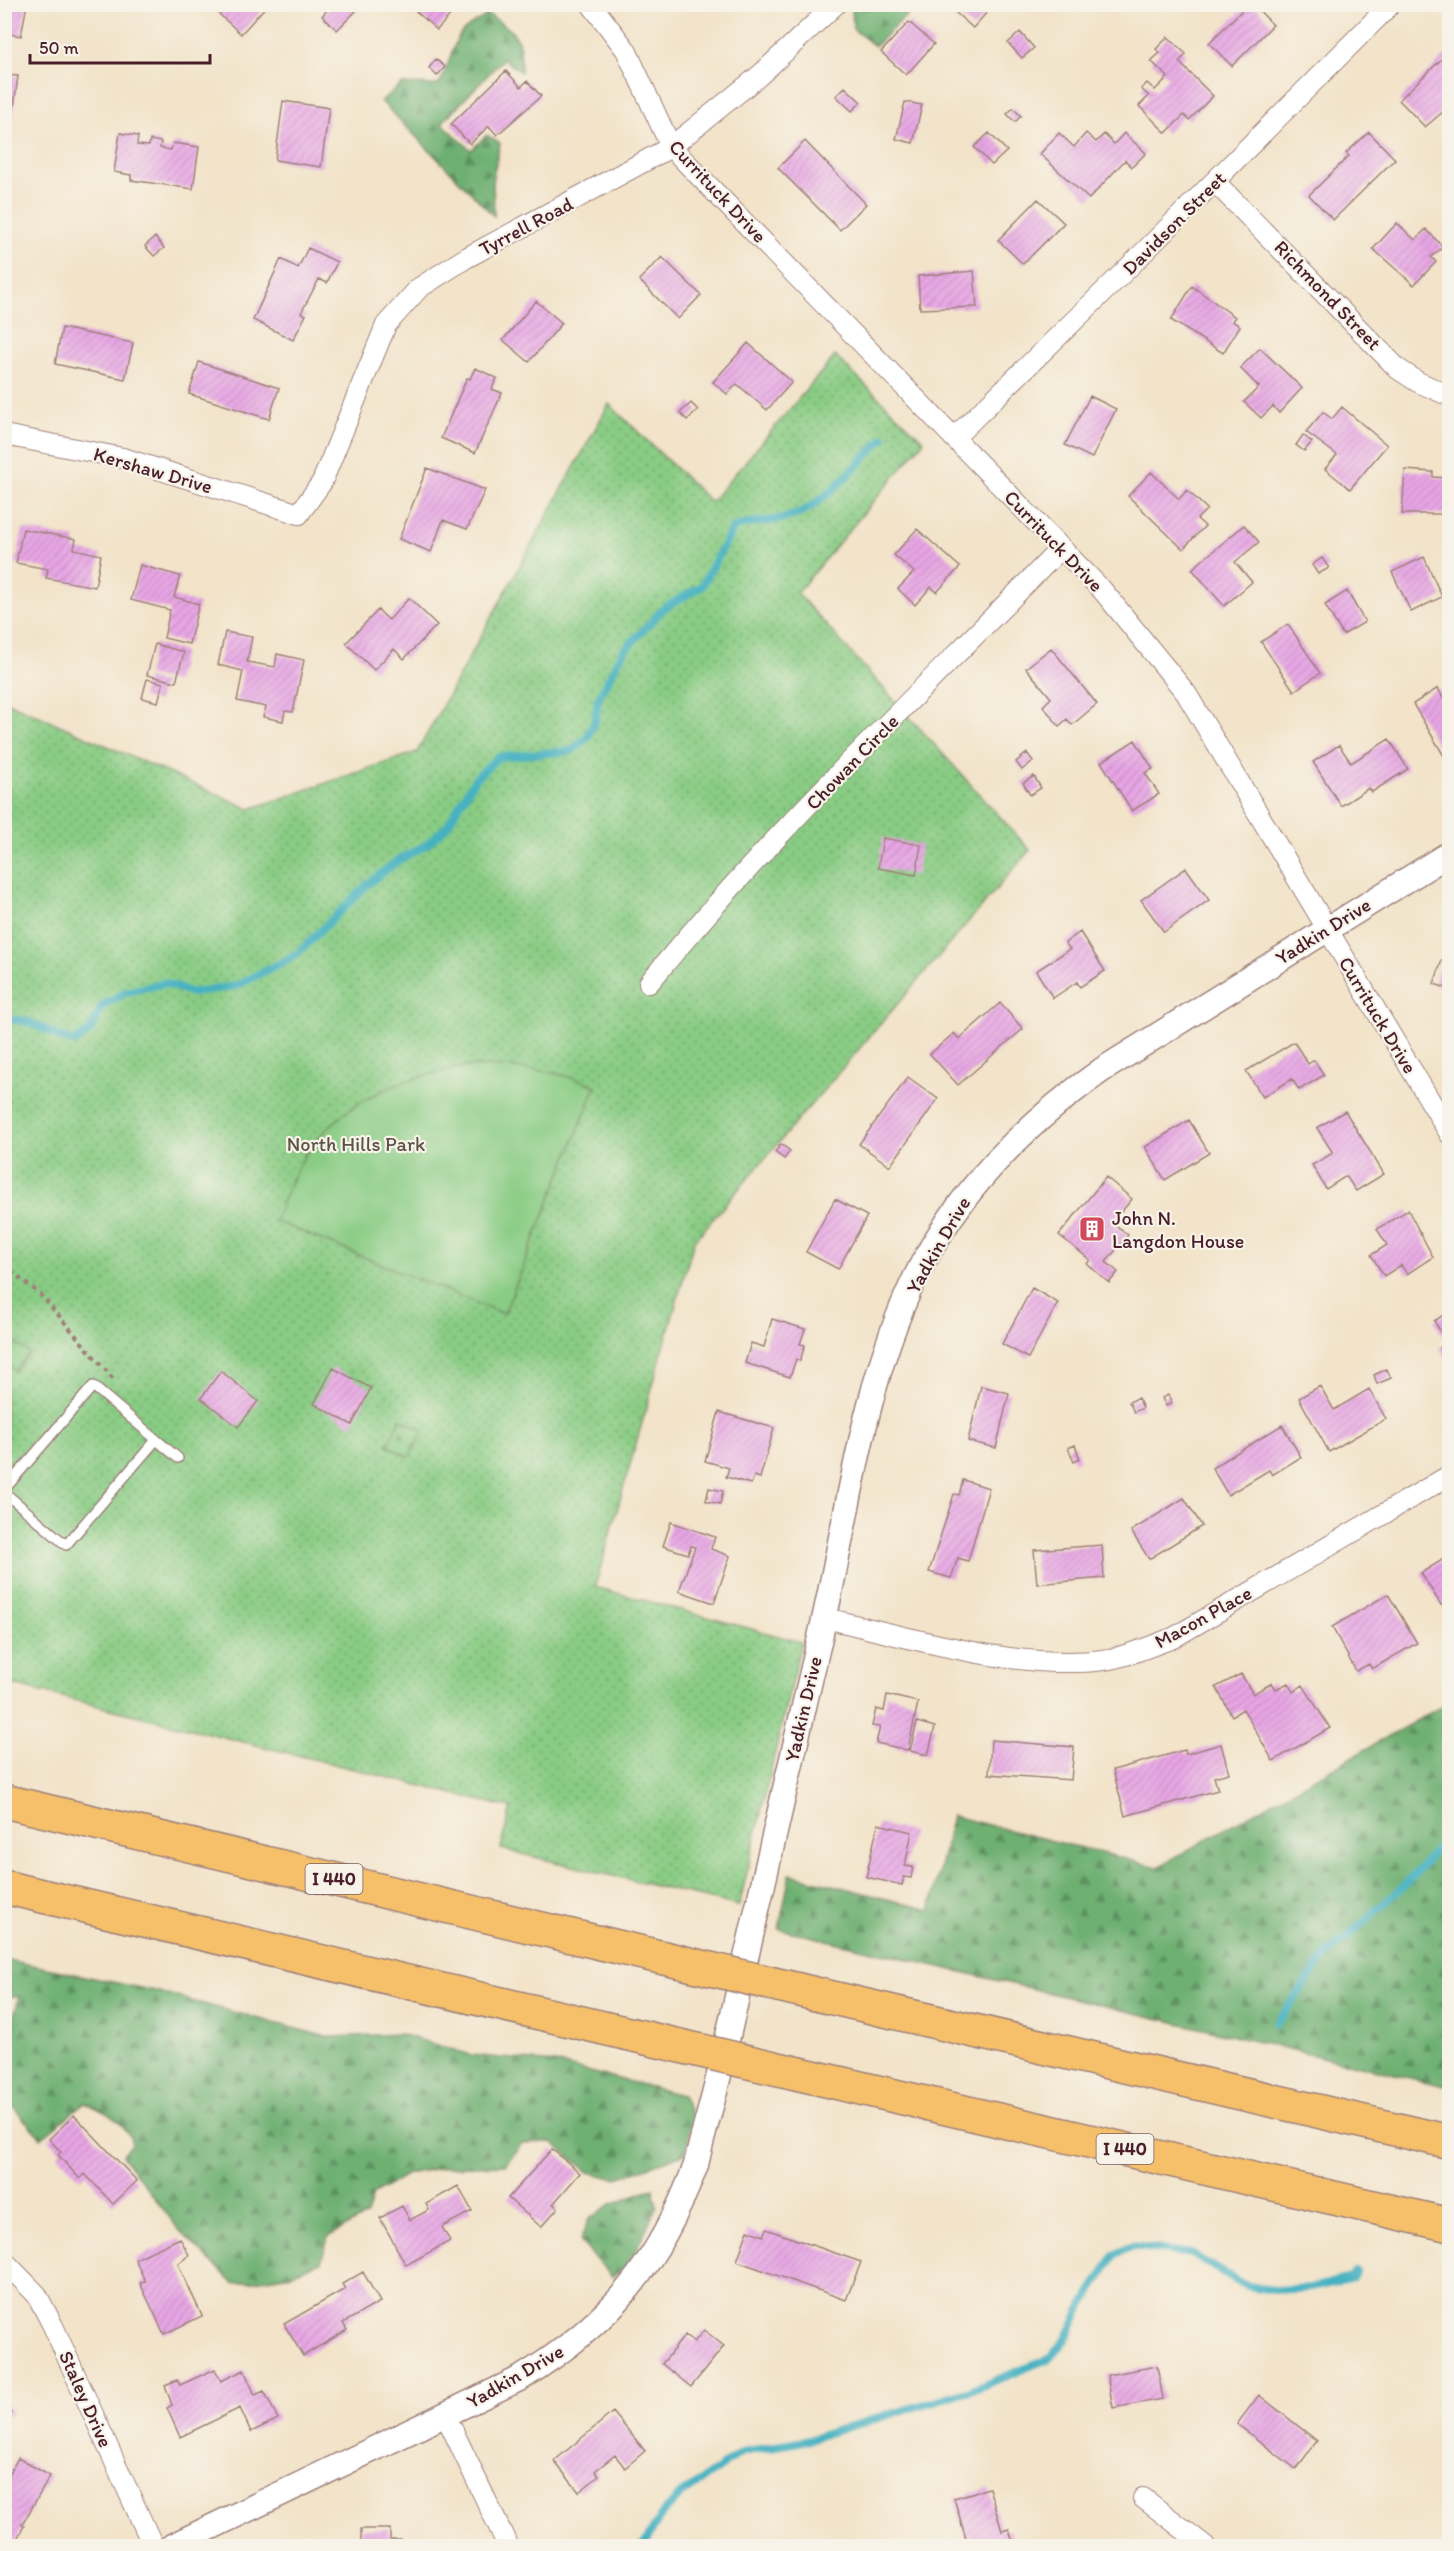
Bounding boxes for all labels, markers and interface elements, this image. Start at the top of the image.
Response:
scale bar [30,27,210,65]
text: 50 m [39,37,79,59]
street label: Currituck Drive [664,135,772,247]
street label: Davidson Street [1117,166,1231,280]
street label: Tyrrell Road [475,191,577,261]
street label: Richmond Street [1270,235,1387,355]
street label: Kershaw Drive [91,442,215,498]
street label: Currituck Drive [999,485,1109,597]
street label: Chowan Circle [801,709,903,815]
street label: Yadkin Drive [1271,892,1375,970]
street label: Currituck Drive [1334,952,1422,1078]
park label: North Hills Park [287,1132,425,1156]
street label: Yadkin Drive [901,1192,975,1298]
place label: John N. Langdon House [1112,1206,1244,1253]
building icon: John N. Langdon House [1077,1214,1107,1244]
street label: Macon Place [1150,1581,1256,1653]
street label: Yadkin Drive [779,1654,827,1764]
road number: I 440 [306,1864,362,1894]
road number: I 440 [1096,2134,1154,2164]
street label: Yadkin Drive [462,2339,568,2413]
street label: Staley Drive [54,2347,118,2451]

